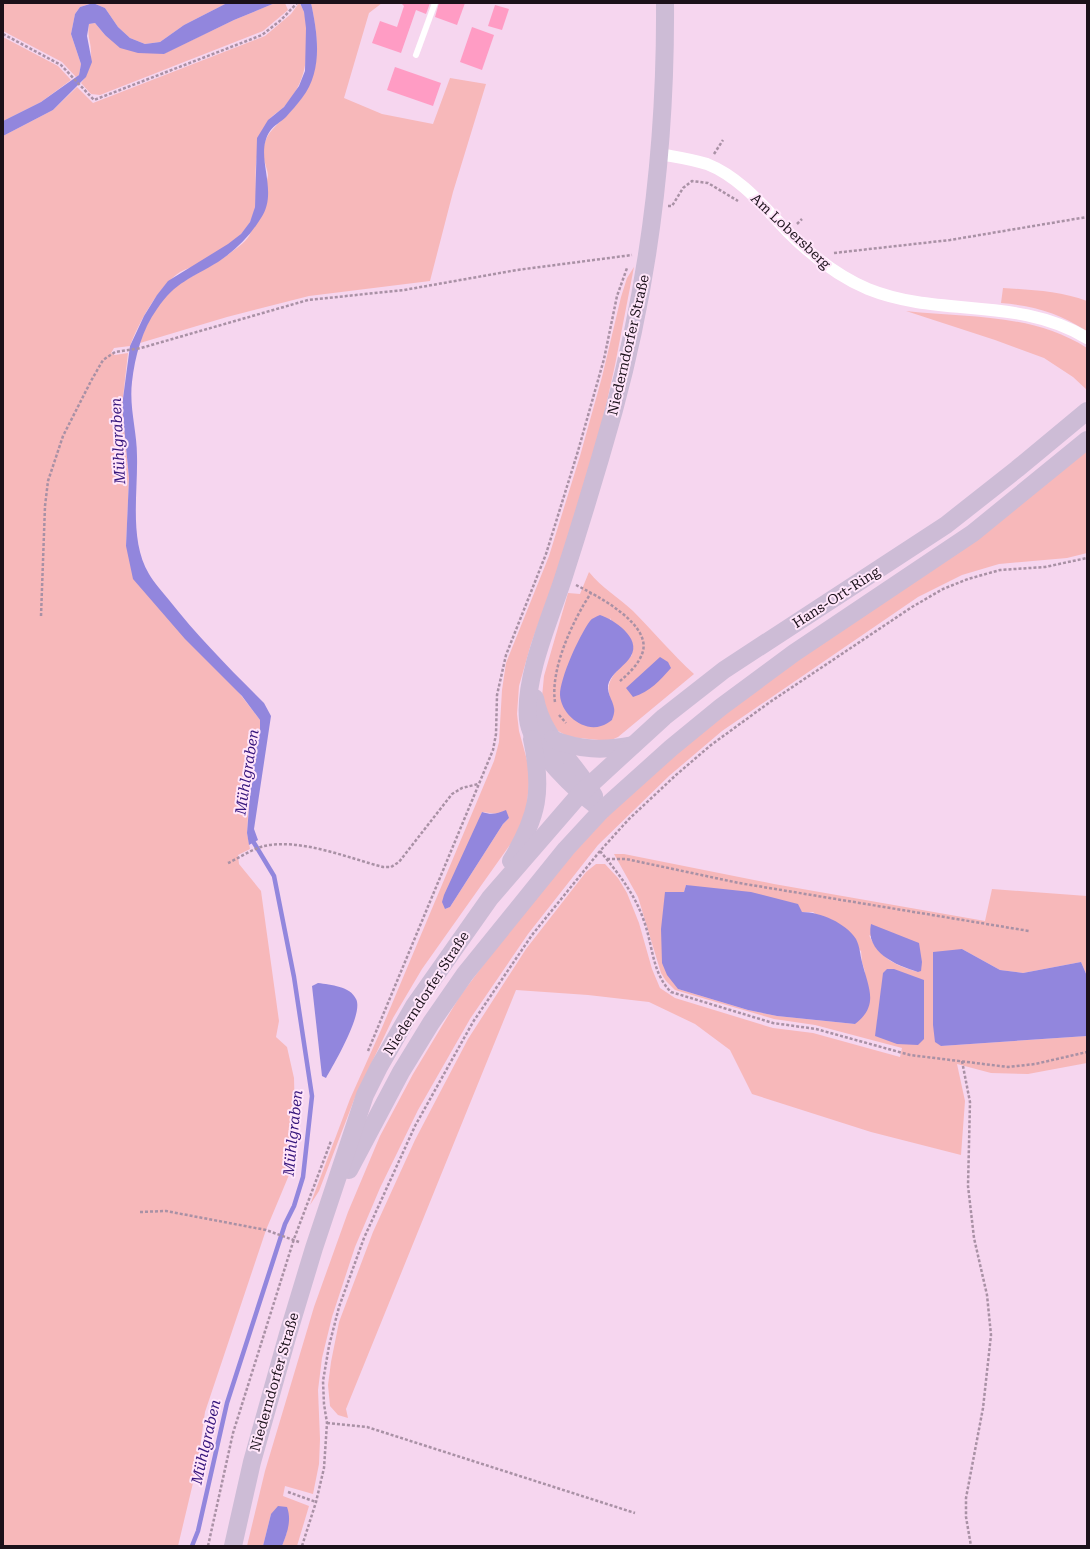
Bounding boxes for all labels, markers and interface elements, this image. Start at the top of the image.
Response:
street label: Am Lobersberg [748,190,834,272]
street label: Niederndorfer Straße [604,273,652,417]
water label: Mühlgraben [107,397,129,486]
street label: Hans-Ort-Ring [789,563,883,631]
water label: Mühlgraben [231,728,263,817]
street label: Niederndorfer Straße [380,928,472,1058]
water label: Mühlgraben [279,1089,306,1178]
street label: Niederndorfer Straße [246,1310,302,1453]
water label: Mühlgraben [187,1398,225,1487]

